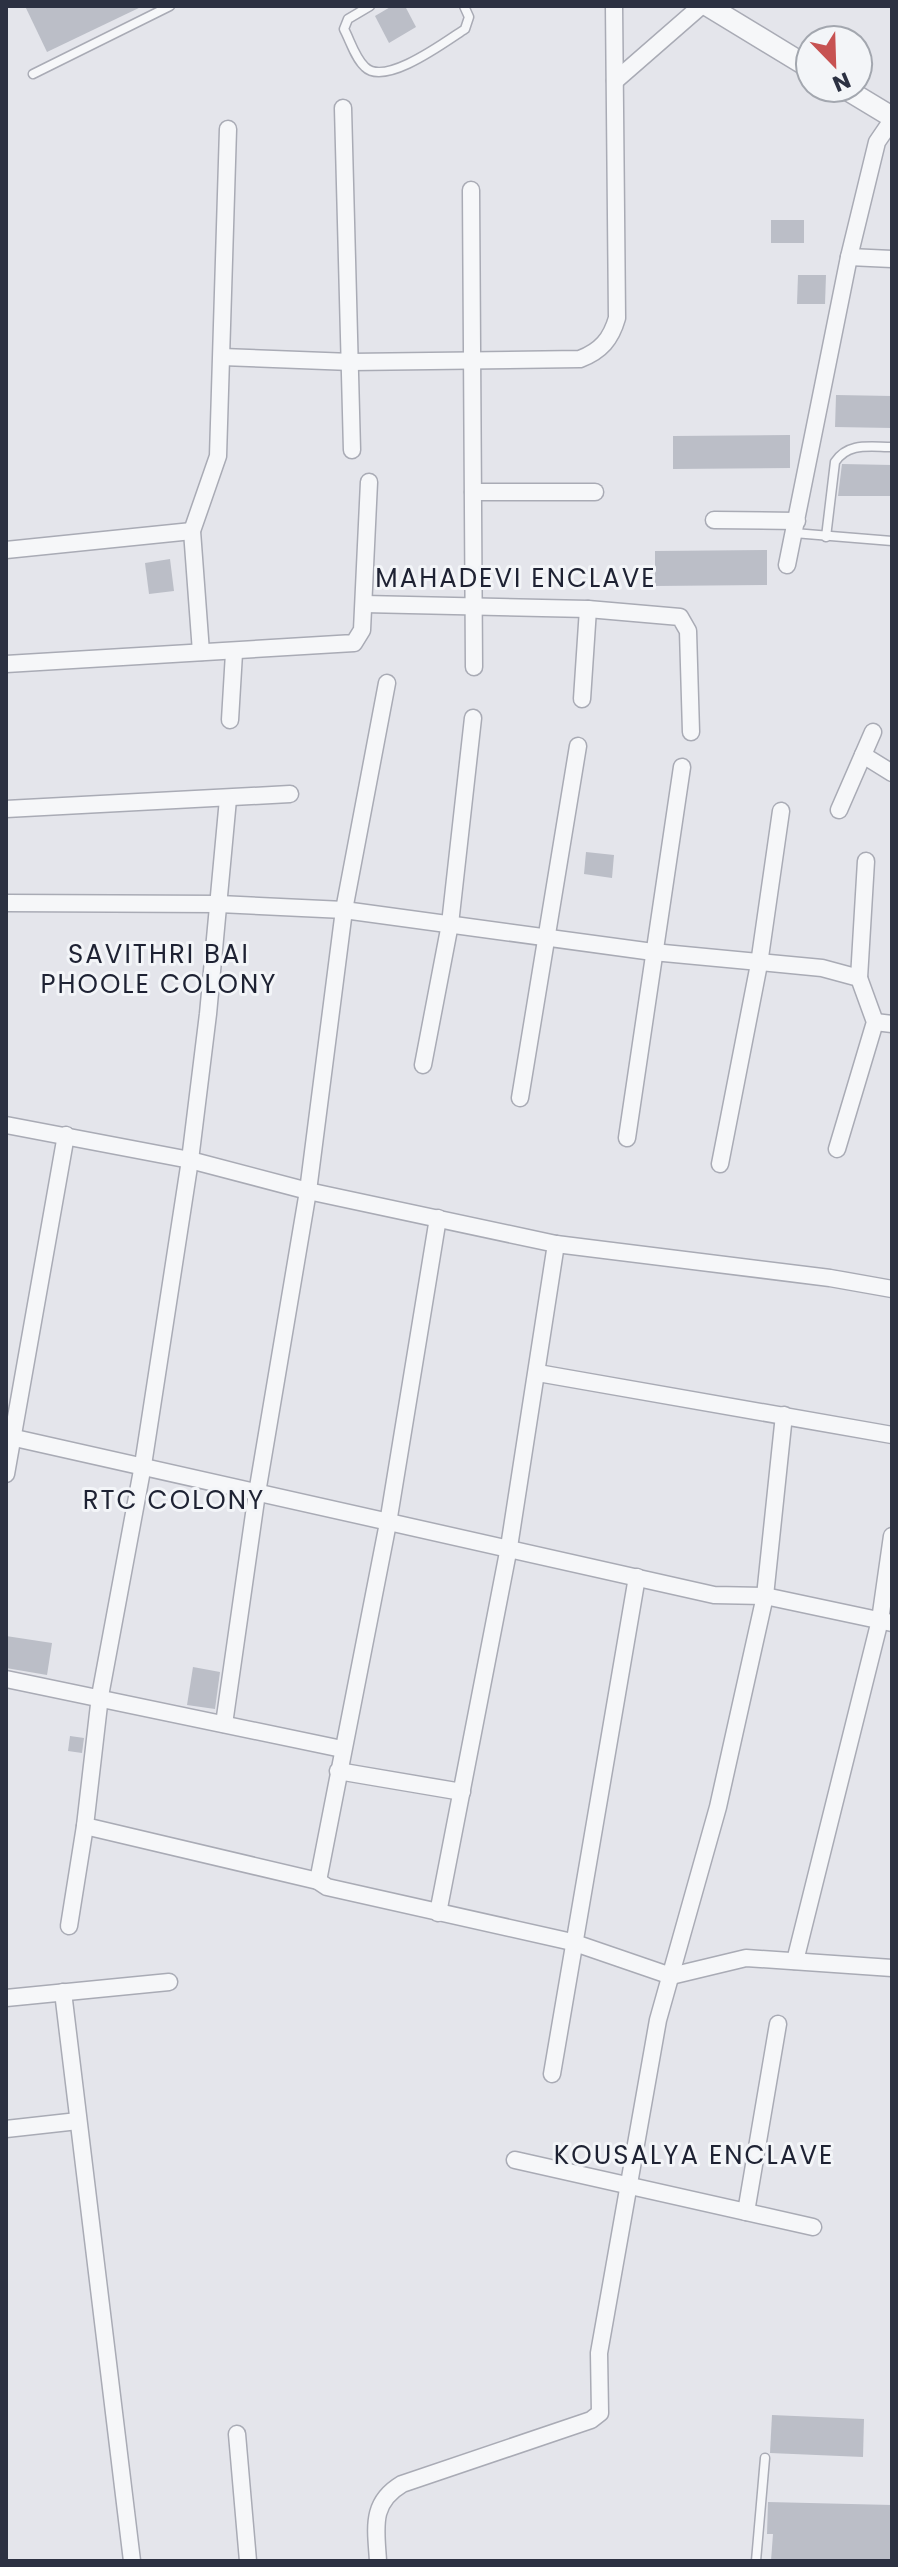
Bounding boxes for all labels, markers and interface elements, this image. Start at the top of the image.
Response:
north arrow [794,24,874,104]
text: N [828,64,855,99]
district label: MAHADEVI ENCLAVE [375,560,657,596]
district label: SAVITHRI BAI PHOOLE COLONY [40,936,278,1002]
district label: RTC COLONY [83,1482,265,1518]
district label: KOUSALYA ENCLAVE [554,2137,834,2173]

